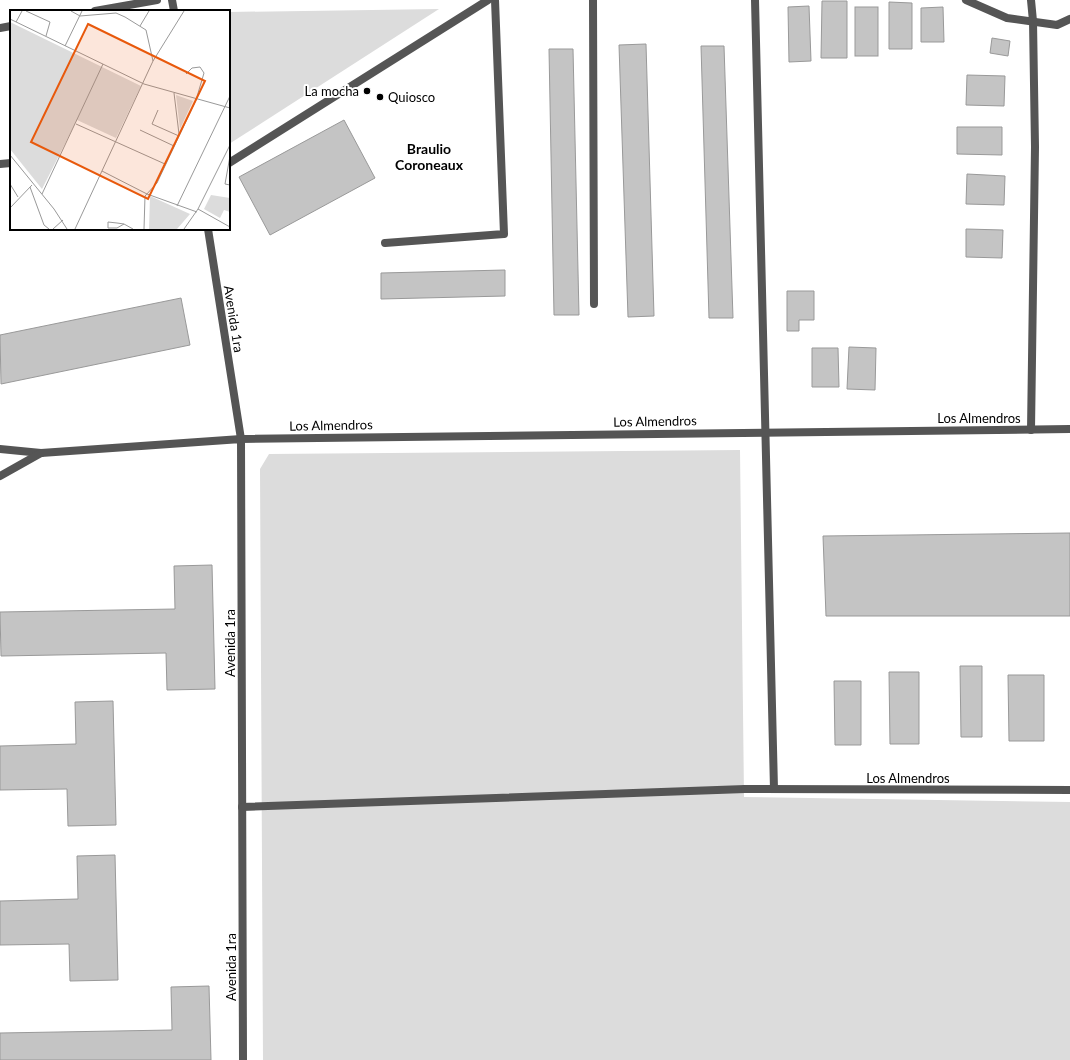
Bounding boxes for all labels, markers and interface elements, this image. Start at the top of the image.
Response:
inset map [10,10,230,230]
place label: La mocha [305,83,359,99]
marker: La mocha [362,86,372,96]
place label: Quiosco [388,89,435,105]
marker: Quiosco [375,92,385,102]
district label: Braulio Coroneaux [395,140,464,173]
street label: Avenida 1ra [221,284,247,354]
street label: Los Almendros [937,410,1021,426]
street label: Los Almendros [613,412,697,430]
street label: Los Almendros [289,416,373,434]
street label: Avenida 1ra [222,609,238,677]
street label: Los Almendros [866,770,950,786]
street label: Avenida 1ra [223,933,239,1001]

